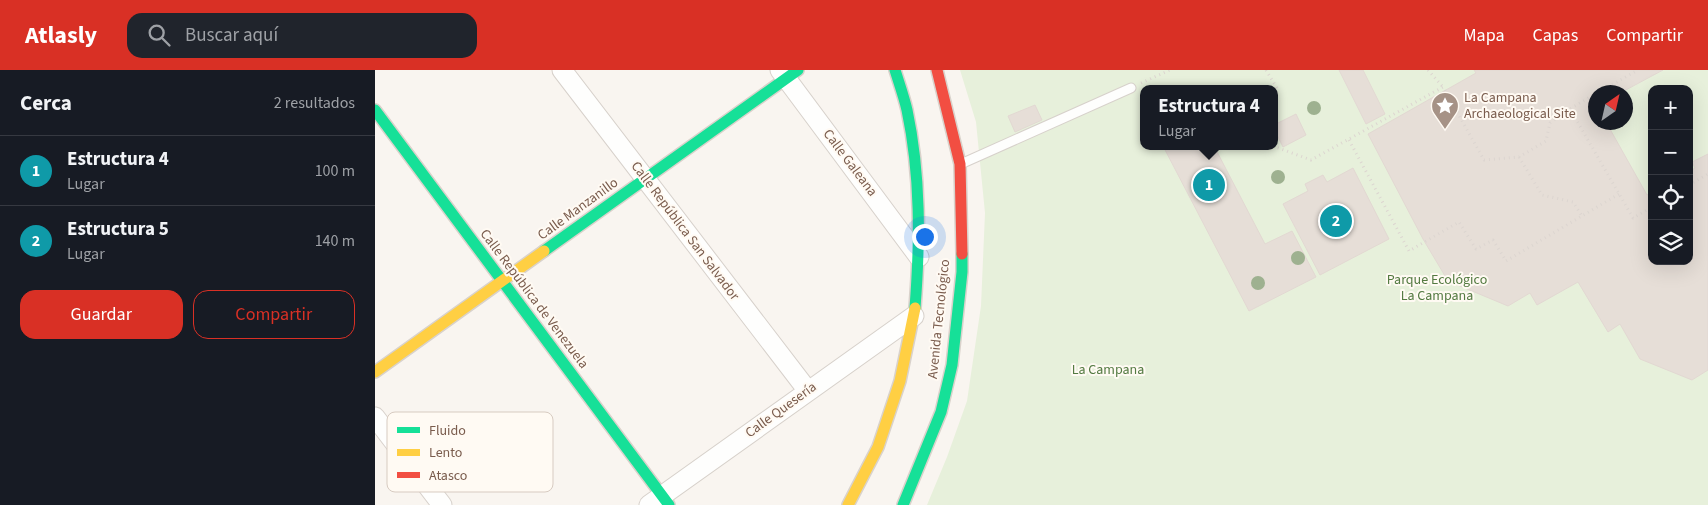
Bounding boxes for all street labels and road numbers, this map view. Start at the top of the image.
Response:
street label: Calle Galeana [818,125,882,201]
street label: Calle República San Salvador [626,157,744,305]
street label: Calle Manzanillo [534,173,622,245]
street label: Calle República de Venezuela [475,225,593,373]
street label: Avenida Tecnológico [923,258,955,380]
street label: Calle Quesería [741,377,821,443]

